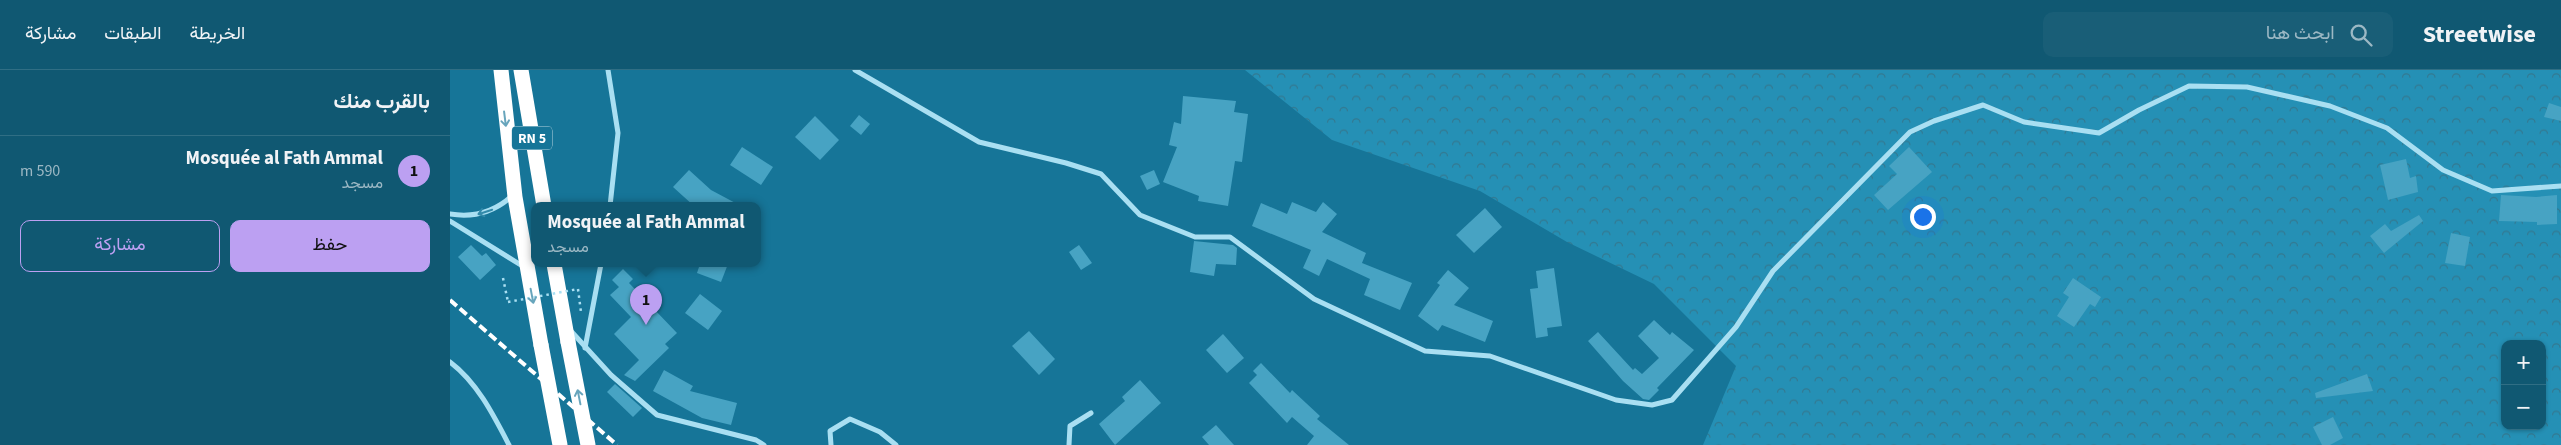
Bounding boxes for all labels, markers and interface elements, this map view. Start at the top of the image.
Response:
search box [2043,12,2393,57]
text: Streetwise [2423,17,2536,52]
text: ابحث هنا [2266,20,2335,47]
text: مشاركة [25,21,76,46]
text: الطبقات [104,21,161,46]
text: الخريطة [189,21,245,46]
icon: search [2347,21,2375,49]
text: بالقرب منك [334,86,430,116]
one-way arrow [500,110,510,126]
road number: RN 5 [512,126,552,150]
text: Mosquée al Fath Ammal [186,145,383,172]
text: 590 m [20,160,60,182]
text: 1 [410,160,418,182]
text: مسجد [342,172,383,194]
popup [531,202,761,267]
your location [1910,204,1936,230]
one-way arrow [477,207,493,217]
text: Mosquée al Fath Ammal [547,209,745,236]
button: مشاركة [20,220,220,272]
button: حفظ [230,220,430,272]
text: مسجد [547,236,589,258]
pin: 1 [630,284,662,325]
one-way arrow [528,288,537,304]
map controls [2501,340,2546,430]
button: + [2501,340,2546,385]
button: − [2501,385,2546,430]
one-way arrow [573,390,583,406]

